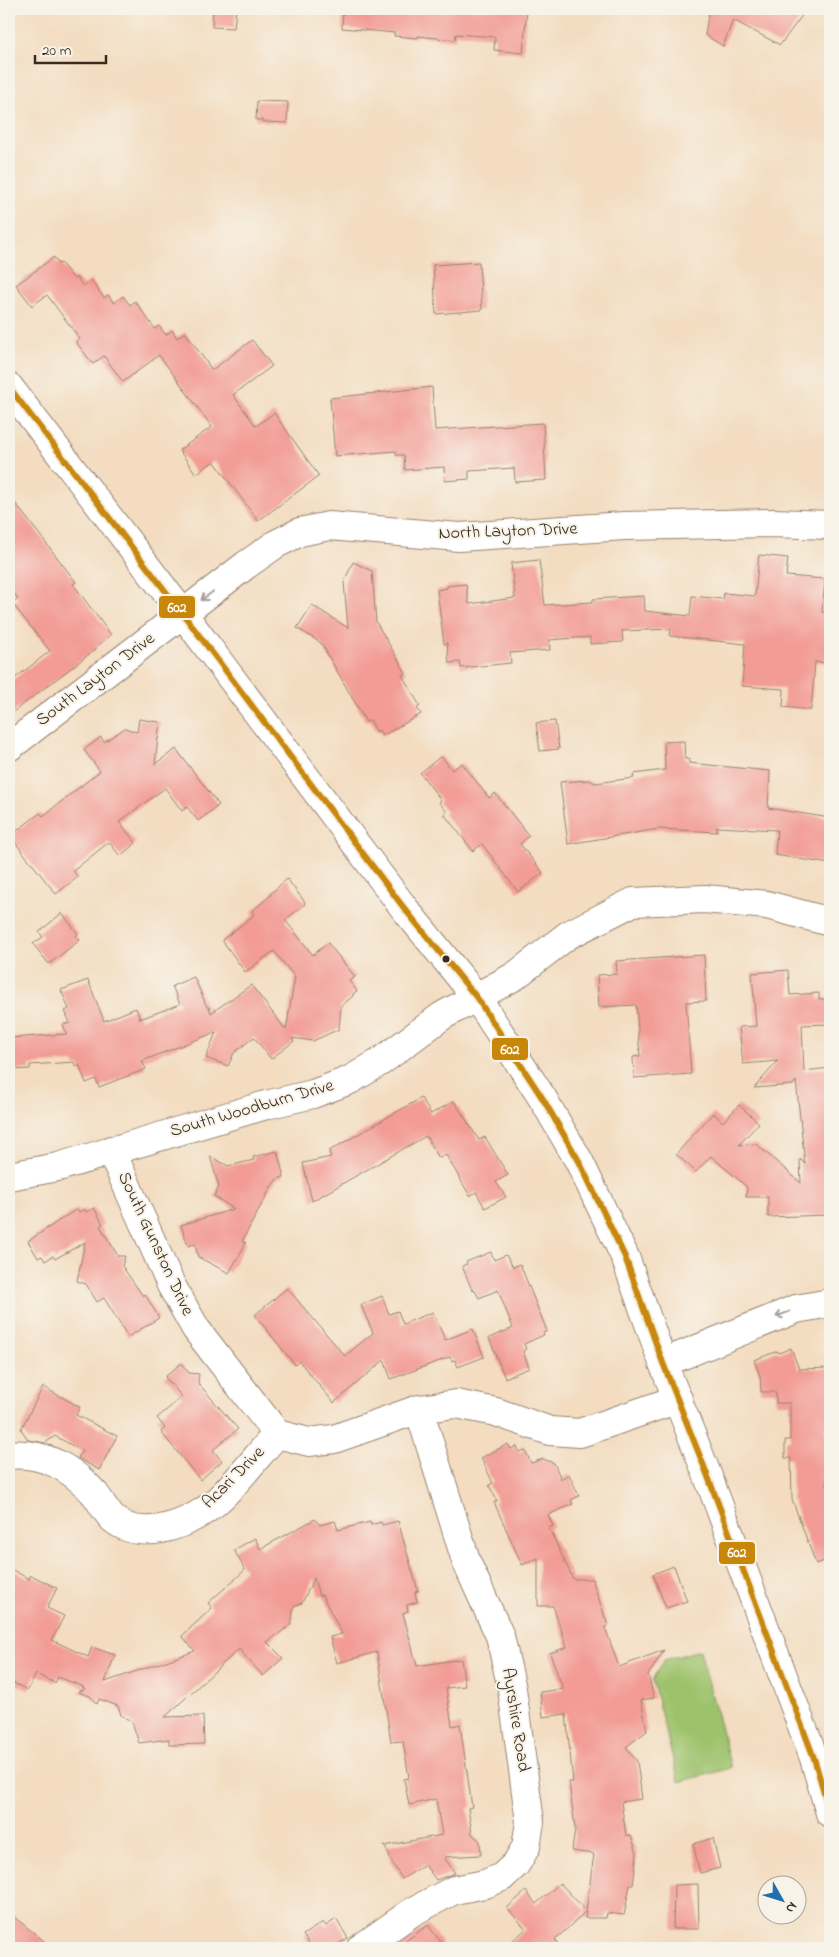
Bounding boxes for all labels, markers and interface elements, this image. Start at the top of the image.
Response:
scale bar [35,32,106,64]
text: 20 m [42,40,72,62]
street label: North Layton Drive [438,517,579,547]
one-way arrow [200,590,213,601]
line badge: 602 [158,595,196,619]
text: 602 [166,598,187,619]
street label: South Layton Drive [31,626,162,733]
unlabelled marker [441,954,451,964]
line badge: 602 [491,1037,529,1061]
text: 602 [499,1040,520,1061]
street label: South Woodburn Drive [167,1073,338,1145]
street label: South Gunston Drive [110,1168,200,1321]
one-way arrow [776,1310,791,1319]
street label: Acari Drive [197,1440,272,1515]
line badge: 602 [718,1541,756,1565]
text: 602 [726,1543,747,1564]
street label: Ayrshire Road [494,1666,536,1774]
north arrow [756,1874,806,1924]
text: N [780,1897,802,1918]

